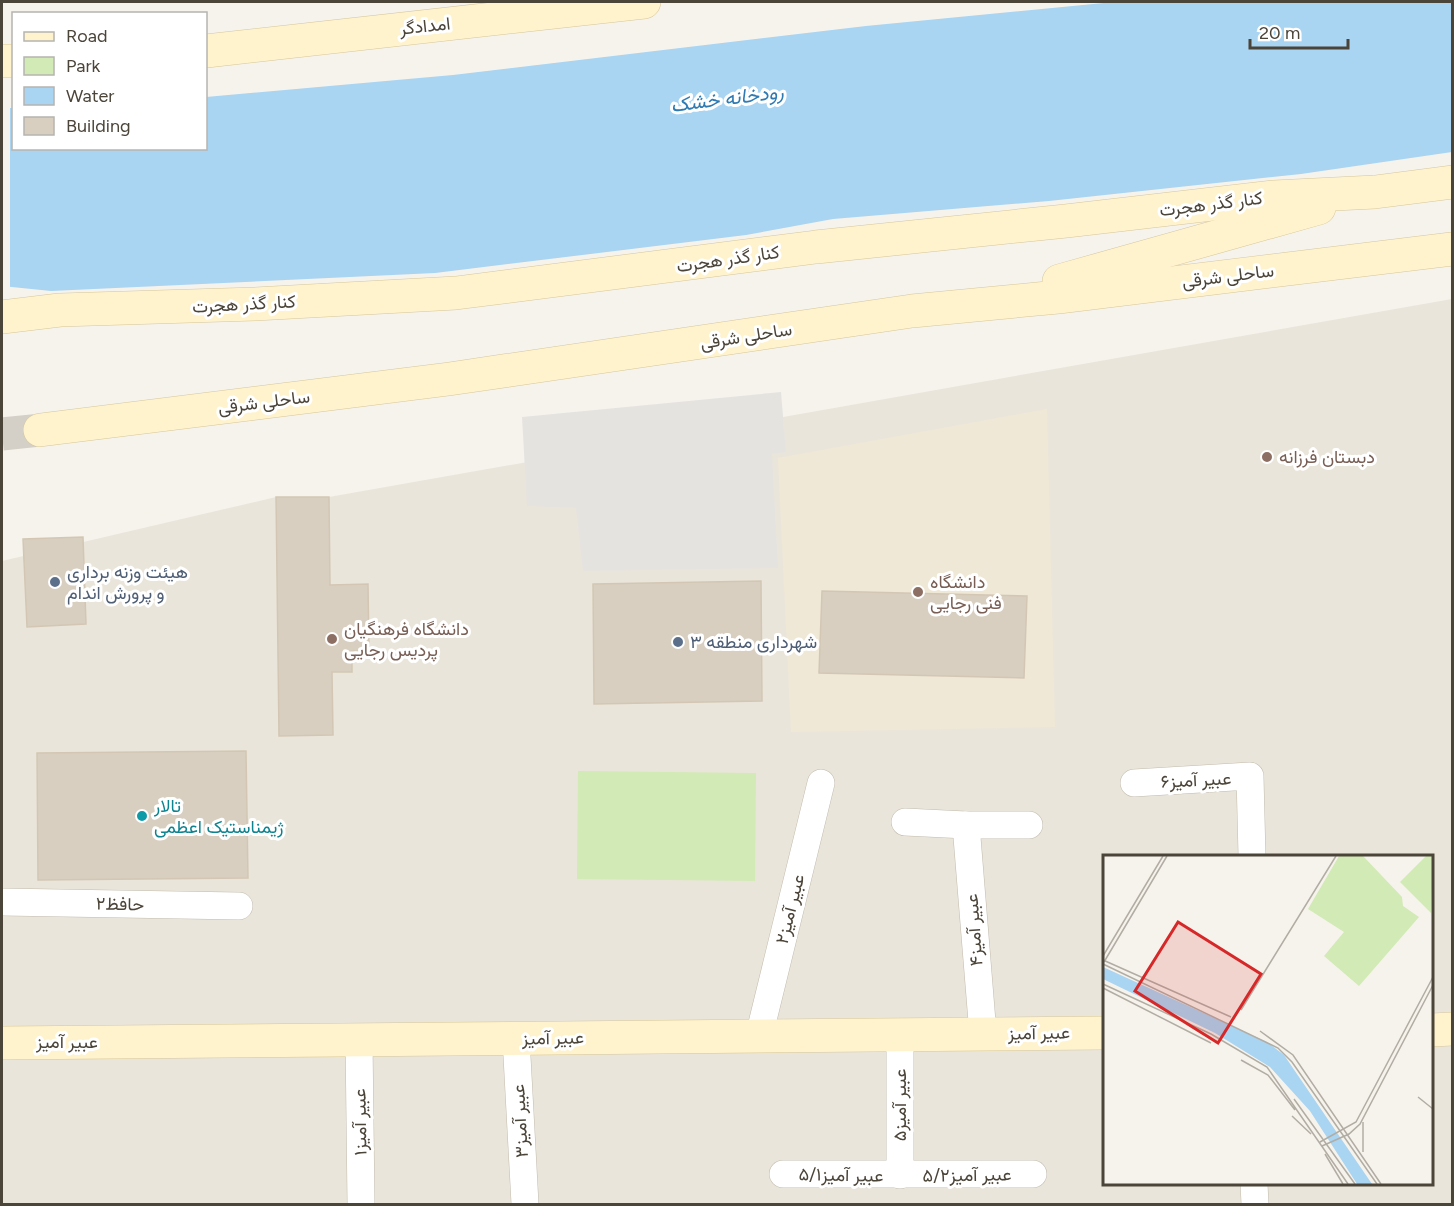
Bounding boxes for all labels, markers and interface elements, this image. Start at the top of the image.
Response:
legend [12,12,207,150]
street label: امدادگر [398,12,451,40]
scale bar [1250,12,1348,50]
text: 20 m [1259,22,1300,44]
text: Road [66,25,107,47]
text: Park [66,55,101,77]
water label: رودخانه خشک [669,79,785,118]
text: Water [66,85,114,107]
text: Building [66,115,131,137]
street label: کنار گذر هجرت [1158,187,1264,221]
street label: کنار گذر هجرت [675,241,781,277]
street label: ساحلی شرقی [1181,259,1275,293]
street label: کنار گذر هجرت [192,290,296,318]
street label: ساحلی شرقی [699,318,793,354]
street label: ساحلی شرقی [217,385,311,419]
place label: دبستان فرزانه [1279,446,1375,468]
marker: دبستان فرزانه [1260,450,1274,464]
place label: هیئت وزنه برداری و پرورش اندام [67,561,188,605]
place label: دانشگاه فنی رجایی [930,571,1002,614]
marker: هیئت وزنه برداری و پرورش اندام [48,575,62,589]
marker: دانشگاه فنی رجایی [911,585,925,599]
place label: دانشگاه فرهنگیان پردیس رجایی [344,618,469,662]
place label: شهرداری منطقه ۳ [690,631,817,653]
marker: دانشگاه فرهنگیان پردیس رجایی [325,632,339,646]
marker: شهرداری منطقه ۳ [671,635,685,649]
street label: ۶عبیر آمیز [1160,767,1232,793]
place label: تالار ژیمناستیک اعظمی [153,795,284,838]
marker: تالار ژیمناستیک اعظمی [135,809,149,823]
inset map [1103,855,1433,1185]
street label: ۲عبیر آمیز [771,872,809,946]
street label: ۲حافظ [96,893,144,915]
street label: ۴عبیر آمیز [961,893,987,967]
street label: عبیر آمیز [1007,1021,1070,1045]
street label: عبیر آمیز [521,1026,584,1050]
street label: عبیر آمیز [35,1031,98,1053]
street label: ۵عبیر آمیز [889,1069,911,1141]
street label: ۳عبیر آمیز [507,1084,533,1158]
street label: ۱عبیر آمیز [348,1088,372,1156]
street label: ۵/۱عبیر آمیز [798,1163,884,1187]
street label: ۵/۲عبیر آمیز [922,1163,1012,1187]

